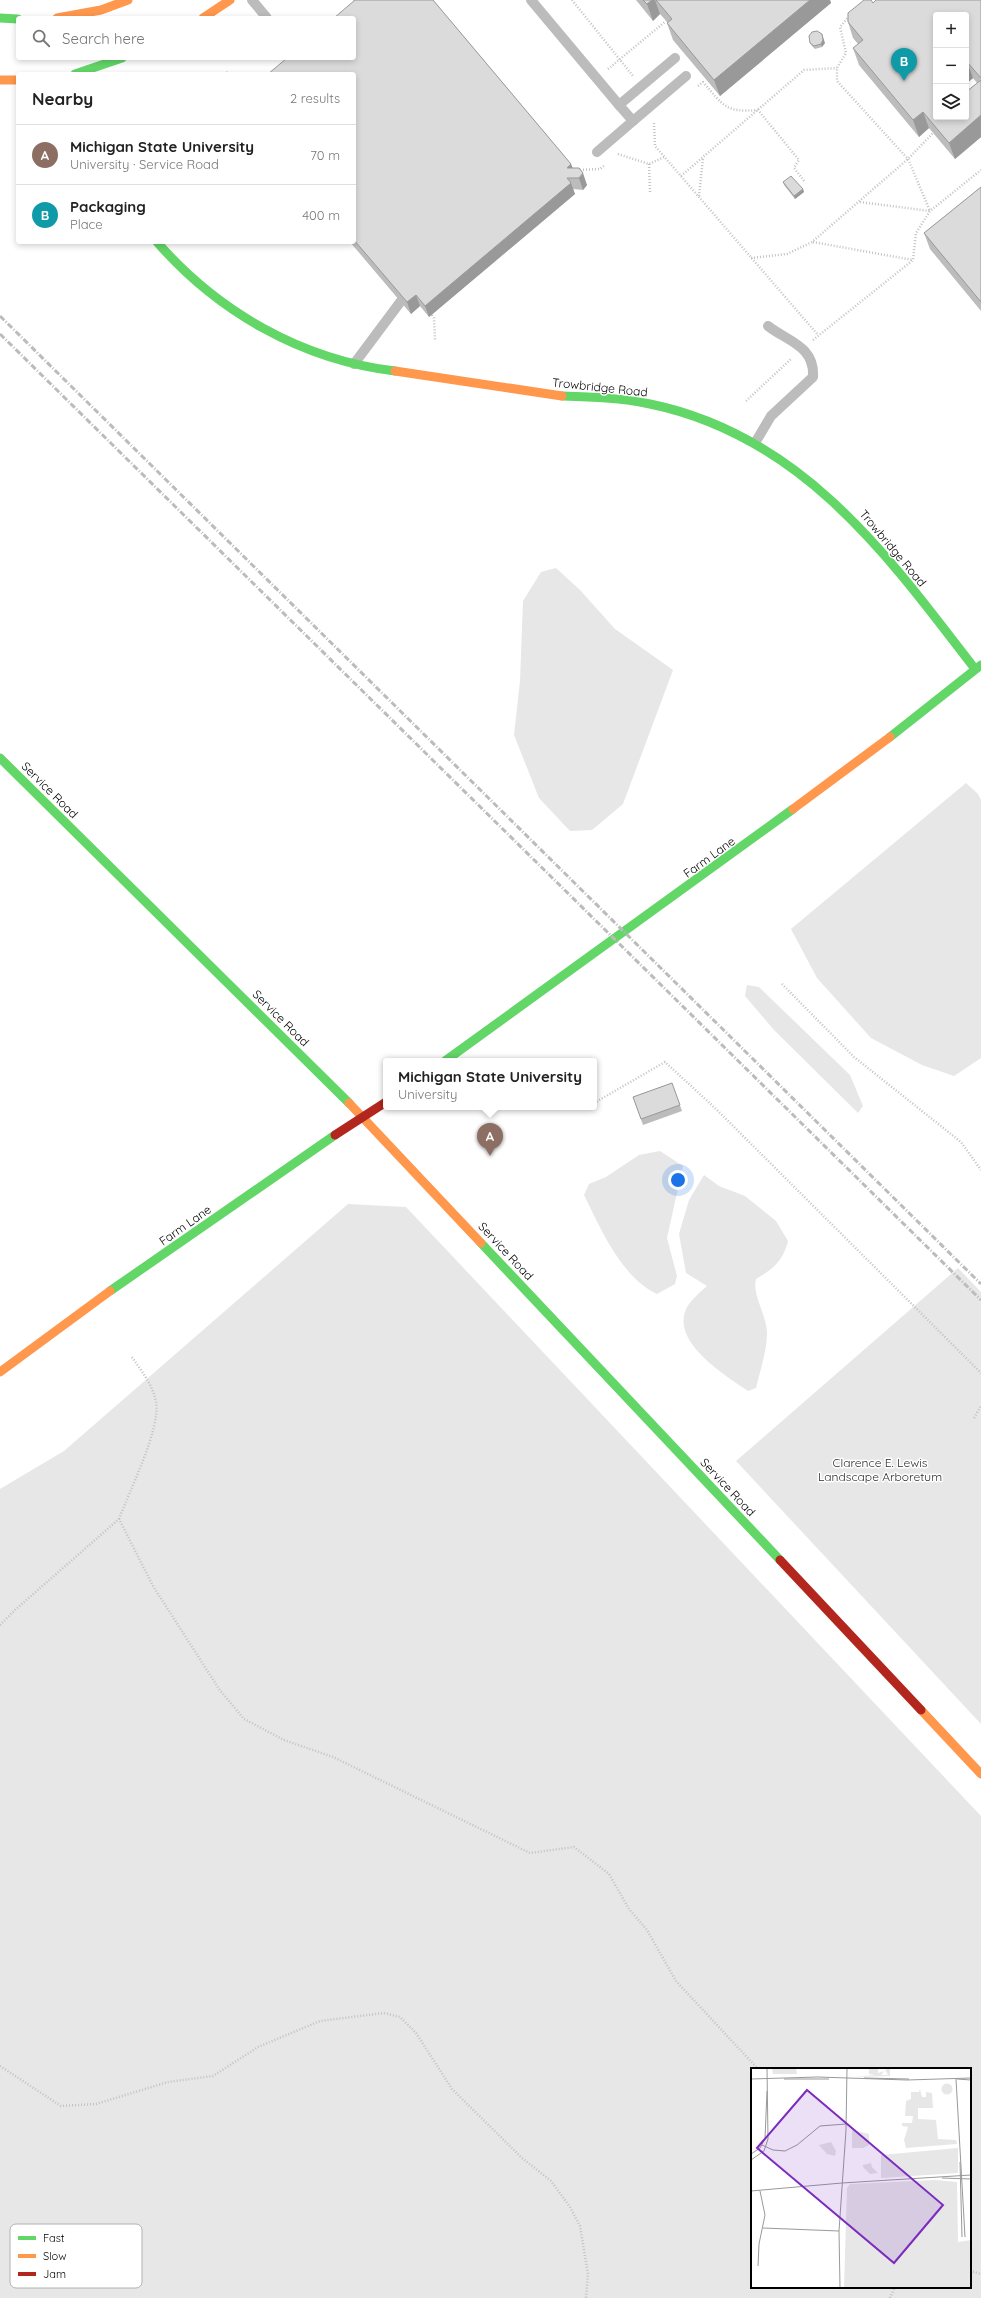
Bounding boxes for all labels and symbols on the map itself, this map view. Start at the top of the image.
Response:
pin: B [891,48,917,81]
street label: Trowbridge Road [551,375,649,399]
street label: Trowbridge Road [856,506,930,590]
street label: Service Road [19,759,81,821]
street label: Farm Lane [680,833,738,881]
street label: Service Road [250,987,312,1049]
pin: A [477,1123,503,1156]
your location [668,1170,688,1190]
street label: Farm Lane [156,1202,214,1248]
street label: Service Road [475,1219,537,1283]
street label: Service Road [697,1455,759,1519]
park label: Clarence E. Lewis Landscape Arboretum [818,1455,942,1484]
inset map [751,2068,971,2288]
legend [10,2224,142,2288]
text: Fast [43,2231,65,2245]
text: Slow [43,2249,67,2263]
text: Jam [43,2267,66,2281]

